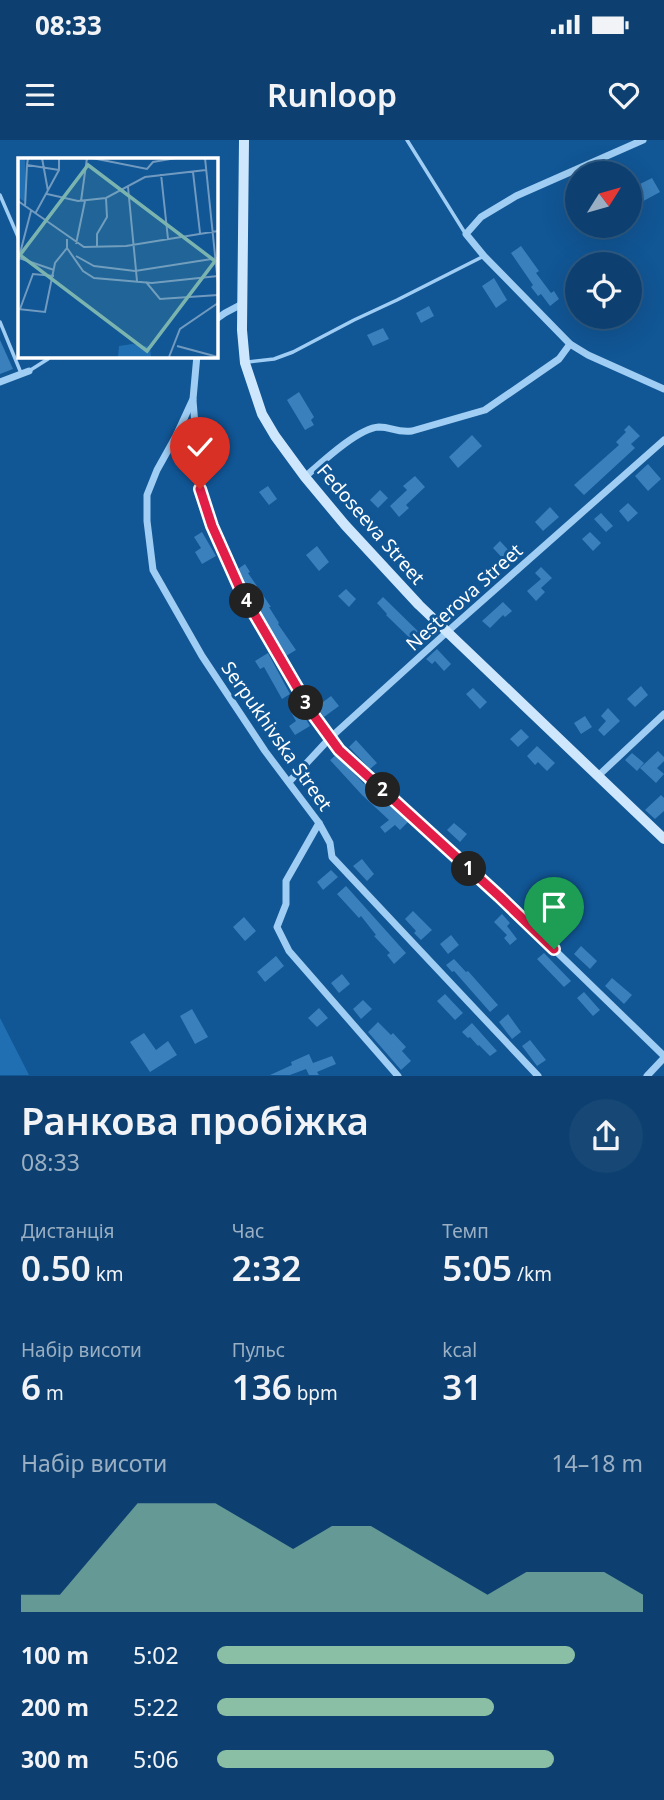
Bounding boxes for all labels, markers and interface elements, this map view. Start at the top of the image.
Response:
text: 08:33 [35,7,102,43]
text: Runloop [267,73,397,116]
icon: menu [21,76,59,114]
icon: heart [605,76,643,114]
inset map [18,158,217,357]
north arrow [565,161,642,238]
map controls [565,161,642,329]
button: locate [565,252,642,329]
pin [170,417,230,489]
icon: check [181,428,219,466]
street label: Fedoseeva Street [311,458,431,590]
street label: Nesterova Street [400,537,528,656]
pin: 4 [230,584,264,618]
text: 4 [241,587,252,613]
street label: Serpukhivska Street [216,656,338,816]
pin: 3 [288,686,324,720]
text: 3 [300,689,311,715]
pin: 2 [366,772,400,808]
text: 2 [377,776,388,802]
pin: 1 [452,852,486,886]
text: 1 [463,855,474,881]
pin [524,877,584,949]
icon: arrive [535,888,573,926]
text: Ранкова пробіжка [21,1094,369,1146]
button: share [569,1099,643,1173]
text: 08:33 [21,1146,80,1178]
text: Дистанція [21,1218,115,1244]
text: Час [232,1218,264,1244]
text: Темп [442,1218,489,1244]
text: 0.50 [21,1244,91,1291]
text: 2:32 [232,1244,301,1291]
text: 5:05 [442,1244,512,1291]
text: km [91,1261,124,1287]
text: /km [512,1261,552,1287]
text: Набір висоти [21,1337,142,1363]
text: Пульс [232,1337,285,1363]
text: kcal [442,1337,477,1363]
text: 6 [21,1363,41,1410]
text: 136 [232,1363,292,1410]
text: 31 [442,1363,482,1410]
text: m [41,1380,64,1406]
text: bpm [292,1380,338,1406]
text: Набір висоти [21,1447,167,1479]
text: 14–18 m [551,1447,643,1479]
text: 100 m [21,1639,89,1671]
text: 5:02 [133,1639,179,1671]
text: 200 m [21,1691,89,1723]
text: 5:22 [133,1691,179,1723]
text: 300 m [21,1743,89,1775]
text: 5:06 [133,1743,179,1775]

